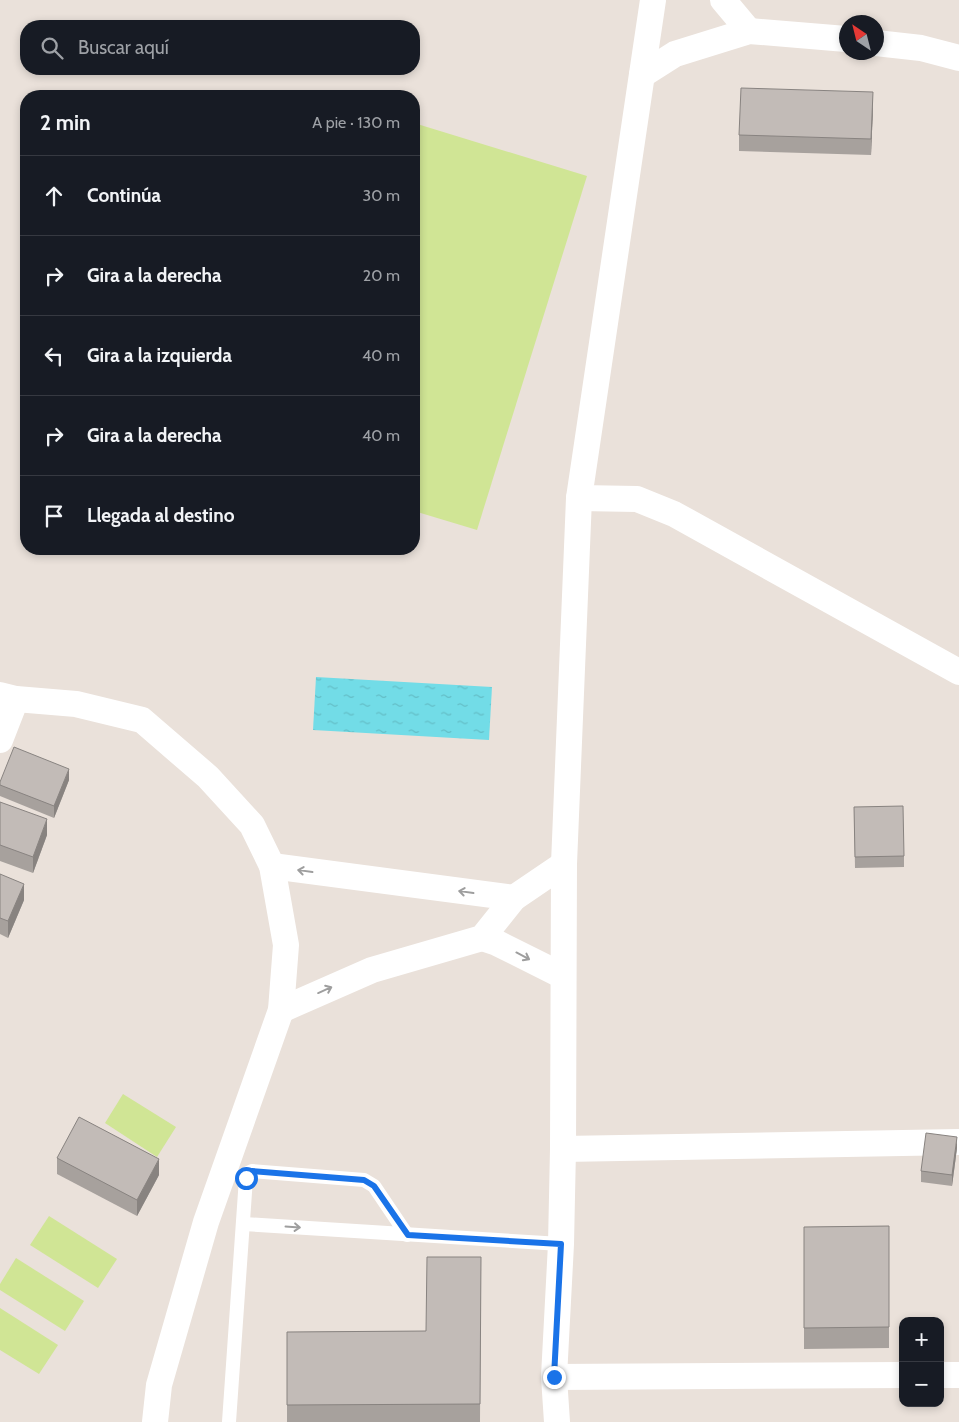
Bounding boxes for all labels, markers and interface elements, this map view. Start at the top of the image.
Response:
north arrow [839,15,884,60]
search box [20,20,420,75]
icon: search [38,34,66,62]
text: Buscar aquí [78,36,169,59]
text: 2 min [40,110,91,135]
text: A pie · 130 m [312,113,400,132]
icon: ahead [40,182,68,210]
text: Continúa [87,184,161,207]
text: 30 m [363,186,400,205]
icon: right [40,262,68,290]
text: Gira a la derecha [87,264,222,287]
text: 20 m [363,266,400,285]
icon: left [40,342,68,370]
text: Gira a la izquierda [87,344,232,367]
text: 40 m [362,346,400,365]
icon: right [40,422,68,450]
text: Gira a la derecha [87,424,222,447]
text: 40 m [362,426,400,445]
icon: arrive [40,502,68,530]
text: Llegada al destino [87,504,234,527]
one-way arrow [297,866,313,876]
one-way arrow [458,887,474,897]
one-way arrow [515,951,530,961]
one-way arrow [317,985,332,995]
route start [235,1167,258,1190]
one-way arrow [284,1223,300,1232]
map controls [899,1317,944,1407]
button: + [899,1317,944,1362]
button: − [899,1362,944,1407]
route end [543,1366,566,1389]

